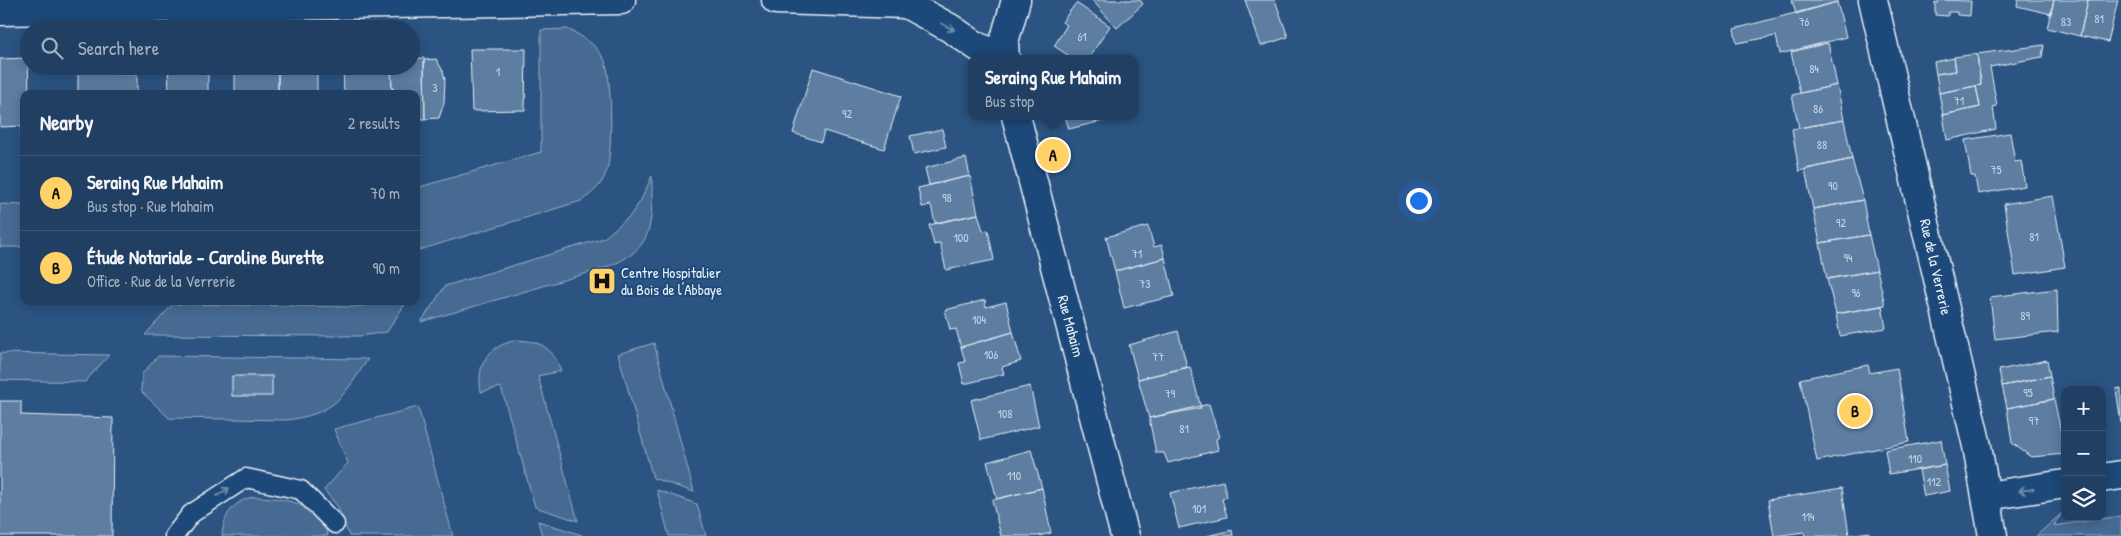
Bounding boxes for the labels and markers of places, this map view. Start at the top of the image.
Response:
pin: A [1037,136,1069,174]
place label: Centre Hospitalier du Bois de l'Abbaye [621,262,722,300]
hospital icon: Centre Hospitalier du Bois de l'Abbaye [587,266,617,296]
pin: B [1839,392,1871,430]

